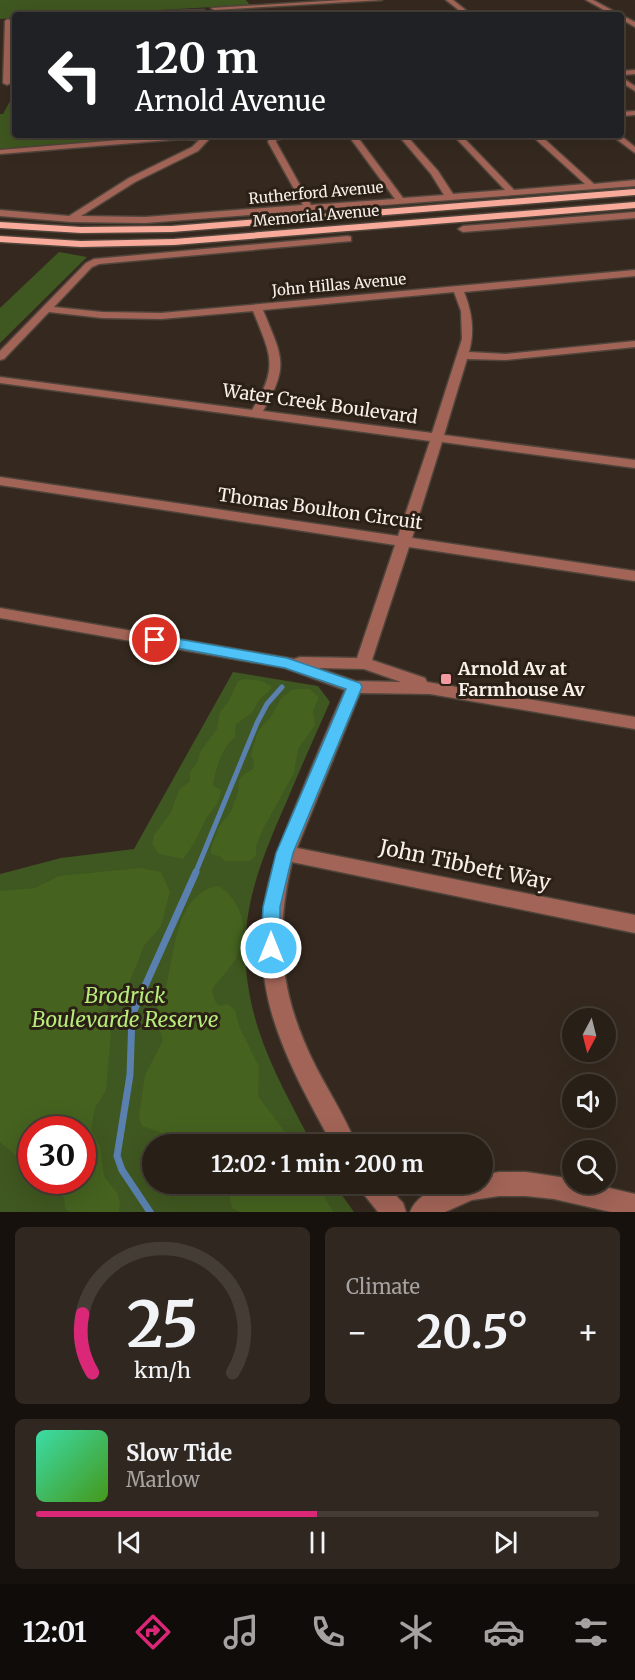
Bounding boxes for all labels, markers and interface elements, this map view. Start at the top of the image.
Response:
text: 120 m [135,32,258,84]
icon: left [36,36,114,114]
text: Arnold Avenue [135,84,325,118]
street label: Rutherford Avenue [248,177,384,208]
street label: Memorial Avenue [252,201,380,230]
street label: John Hillas Avenue [270,269,407,300]
street label: Water Creek Boulevard [220,378,419,429]
street label: Thomas Boulton Circuit [216,483,424,534]
pin [129,614,180,665]
icon: arrive [138,623,171,656]
place label: Arnold Av at Farmhouse Av [457,657,585,701]
marker: Arnold Av at Farmhouse Av [439,672,453,686]
street label: John Tibbett Way [376,833,554,896]
position arrow [239,916,303,980]
park label: Brodrick Boulevarde Reserve [32,982,218,1033]
north arrow [562,1008,616,1062]
map controls [562,1008,616,1194]
button: sound [562,1074,616,1128]
speed limit sign: 30 [18,1116,96,1194]
button: search [562,1140,616,1194]
text: 12:02 · 1 min · 200 m [211,1150,424,1178]
text: Climate [346,1274,420,1299]
text: 25 [127,1286,198,1364]
text: 20.5° [416,1304,529,1360]
text: − [346,1312,368,1353]
text: + [577,1312,599,1353]
text: km/h [134,1357,191,1384]
text: Slow Tide [126,1439,232,1467]
text: Marlow [126,1467,200,1492]
icon: previous [113,1526,146,1559]
icon: pause [301,1526,334,1559]
icon: next [489,1526,522,1559]
icon: directions [132,1611,174,1653]
icon: music [220,1611,262,1653]
icon: phone [307,1611,349,1653]
icon: climate [395,1611,437,1653]
icon: car [483,1611,525,1653]
icon: filters [570,1611,612,1653]
text: 12:01 [23,1615,87,1649]

